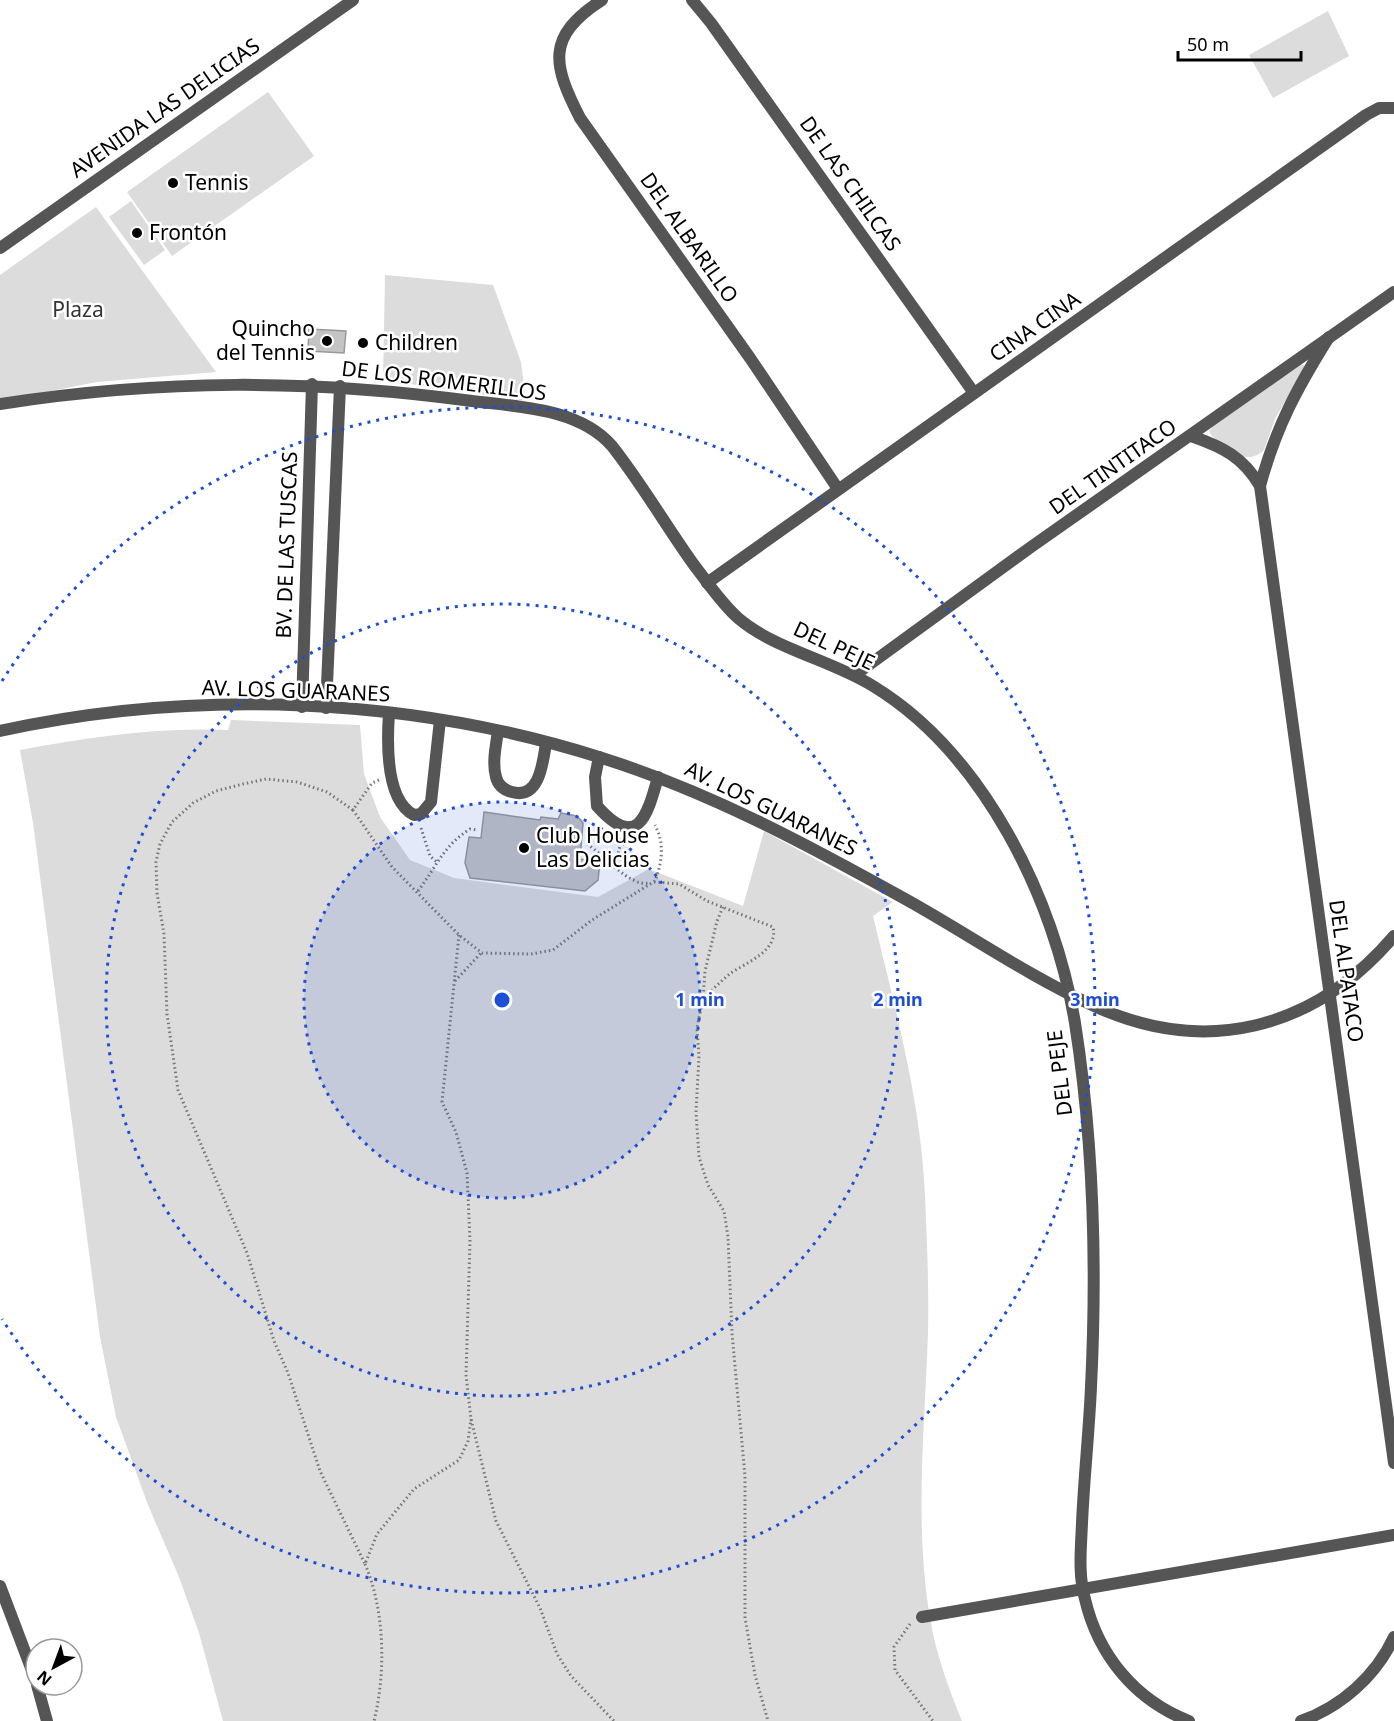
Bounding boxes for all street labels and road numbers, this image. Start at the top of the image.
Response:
street label: AVENIDA LAS DELICIAS [64,31,265,183]
street label: DE LAS CHILCAS [794,110,908,256]
street label: DEL ALBARILLO [634,167,745,308]
street label: CINA CINA [983,284,1086,368]
street label: DE LOS ROMERILLOS [340,354,548,406]
street label: DEL TINTITACO [1043,412,1182,521]
street label: BV. DE LAS TUSCAS [269,451,303,639]
street label: DEL PEJE [789,614,880,676]
street label: AV. LOS GUARANES [201,673,391,707]
street label: AV. LOS GUARANES [681,754,862,862]
street label: DEL ALPATACO [1323,898,1371,1044]
street label: DEL PEJE [1040,1028,1078,1118]

